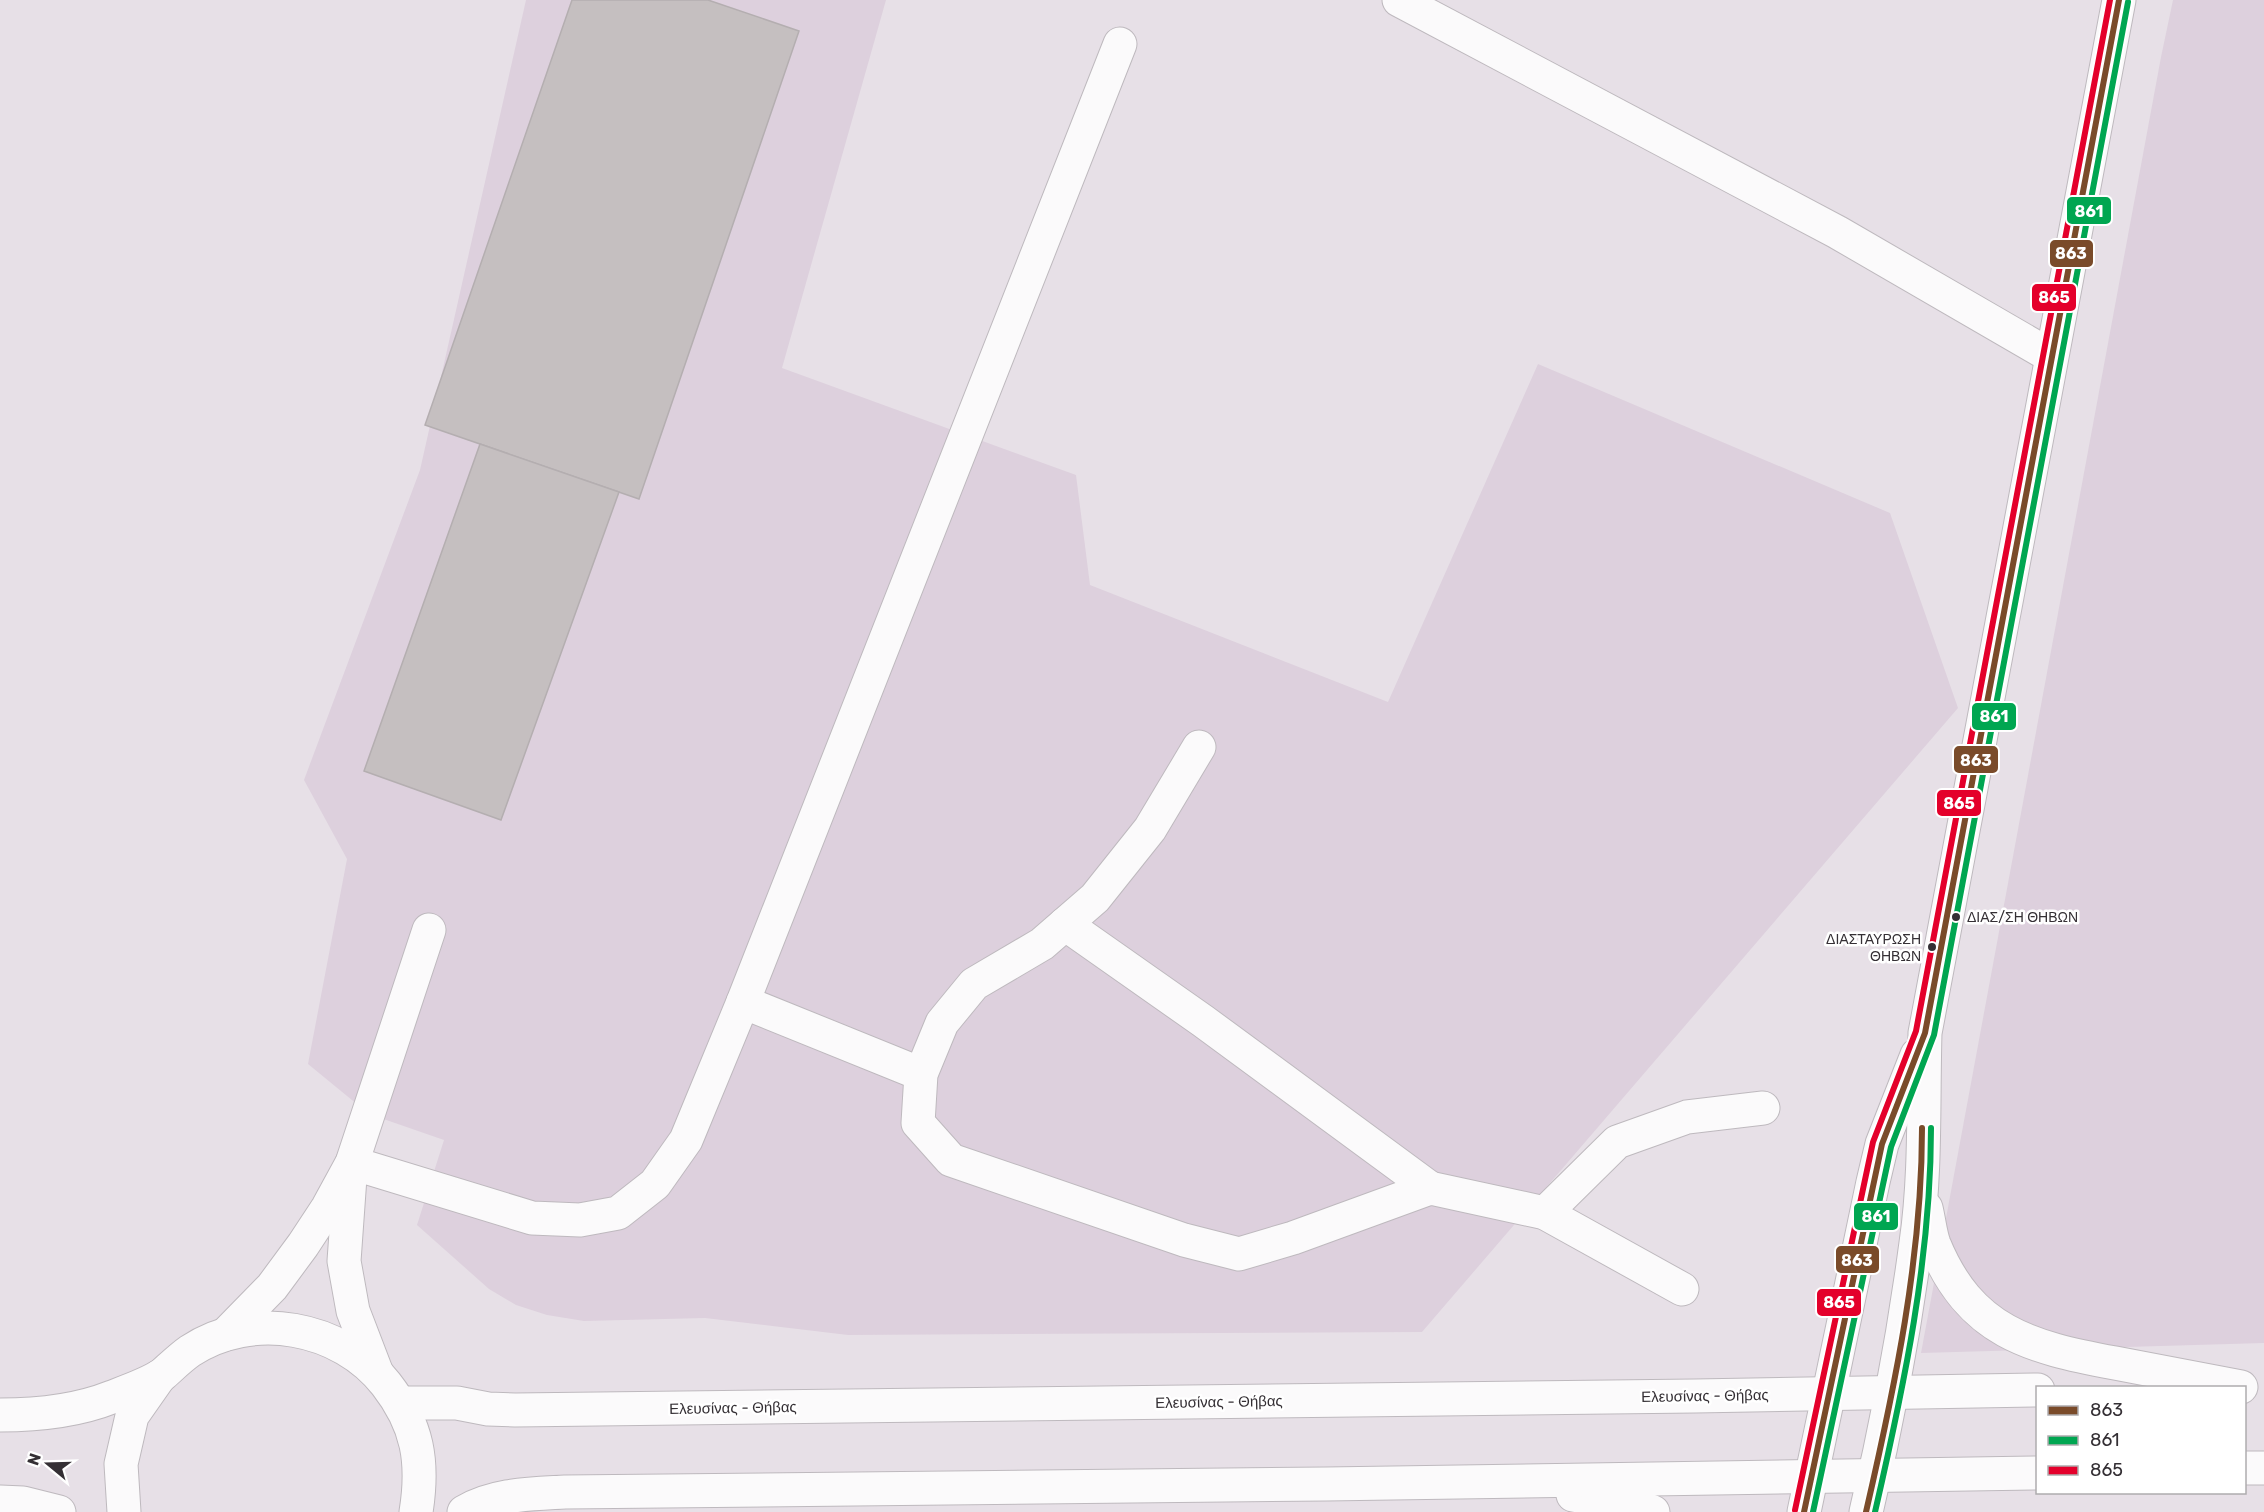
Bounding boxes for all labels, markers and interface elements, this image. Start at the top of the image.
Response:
line badge: 861 [2066,196,2112,225]
text: 861 [2075,202,2103,221]
line badge: 863 [2049,239,2094,268]
text: 863 [2055,244,2087,263]
line badge: 865 [2031,283,2077,312]
text: 865 [2038,288,2070,307]
line badge: 861 [1971,702,2017,731]
text: 861 [1980,707,2008,726]
line badge: 863 [1953,745,1999,774]
text: 863 [1960,751,1992,770]
line badge: 865 [1936,789,1982,817]
text: 865 [1943,794,1975,813]
place label: ΔΙΑΣ/ΣΗ ΘΗΒΩΝ [1967,909,2078,926]
marker: ΔΙΑΣ/ΣΗ ΘΗΒΩΝ [1950,911,1962,923]
place label: ΔΙΑΣΤΑΥΡΩΣΗ ΘΗΒΩΝ [1826,931,1921,965]
marker: ΔΙΑΣΤΑΥΡΩΣΗ ΘΗΒΩΝ [1926,941,1938,953]
line badge: 861 [1853,1202,1899,1231]
text: 861 [1862,1207,1890,1226]
line badge: 863 [1835,1245,1880,1274]
text: 863 [1841,1251,1873,1270]
line badge: 865 [1816,1288,1862,1317]
text: 865 [1823,1293,1855,1312]
street label: Ελευσίνας - Θήβας [1641,1386,1769,1406]
legend [2036,1386,2246,1494]
street label: Ελευσίνας - Θήβας [1155,1392,1283,1412]
street label: Ελευσίνας - Θήβας [669,1398,797,1418]
text: 863 [2090,1399,2123,1421]
text: 861 [2090,1429,2120,1451]
north arrow [18,1434,78,1494]
text: N [23,1451,45,1468]
text: 865 [2090,1459,2123,1481]

